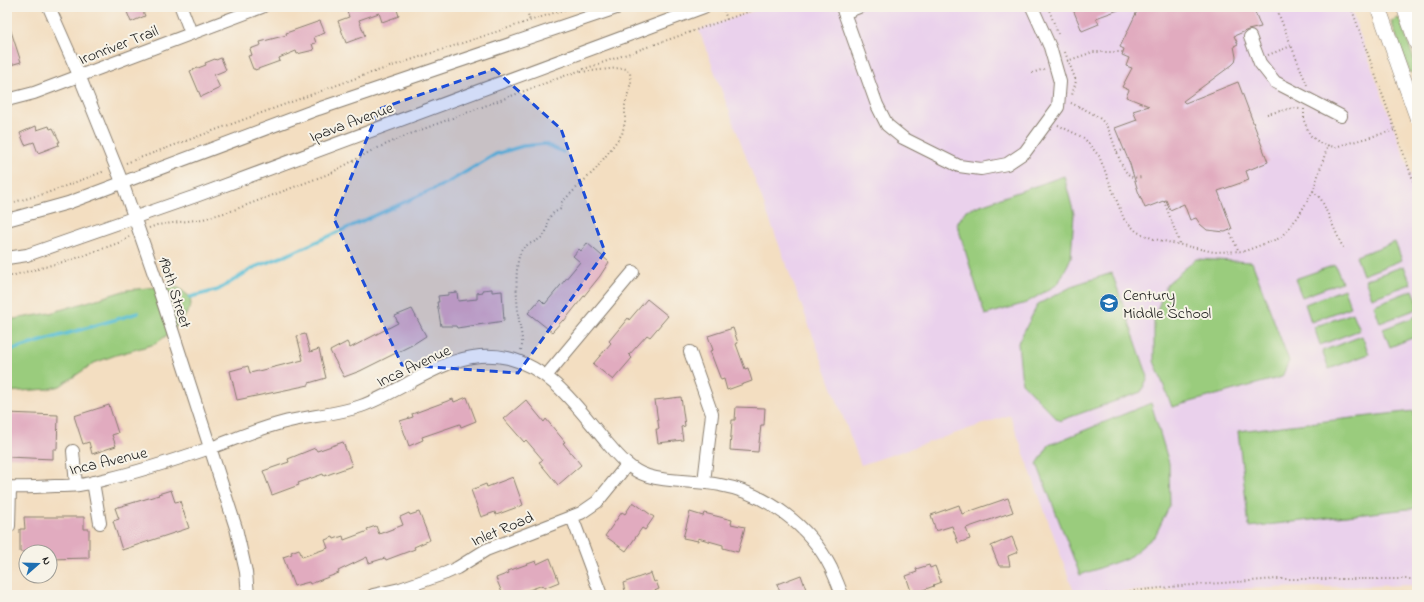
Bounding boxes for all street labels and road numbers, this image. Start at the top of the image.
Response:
street label: Ironriver Trail [75,20,162,72]
street label: Ipava Avenue [306,96,398,149]
street label: 190th Street [151,254,197,332]
street label: Inca Avenue [373,339,456,394]
street label: Inca Avenue [67,441,151,483]
street label: Inlet Road [468,506,538,554]

